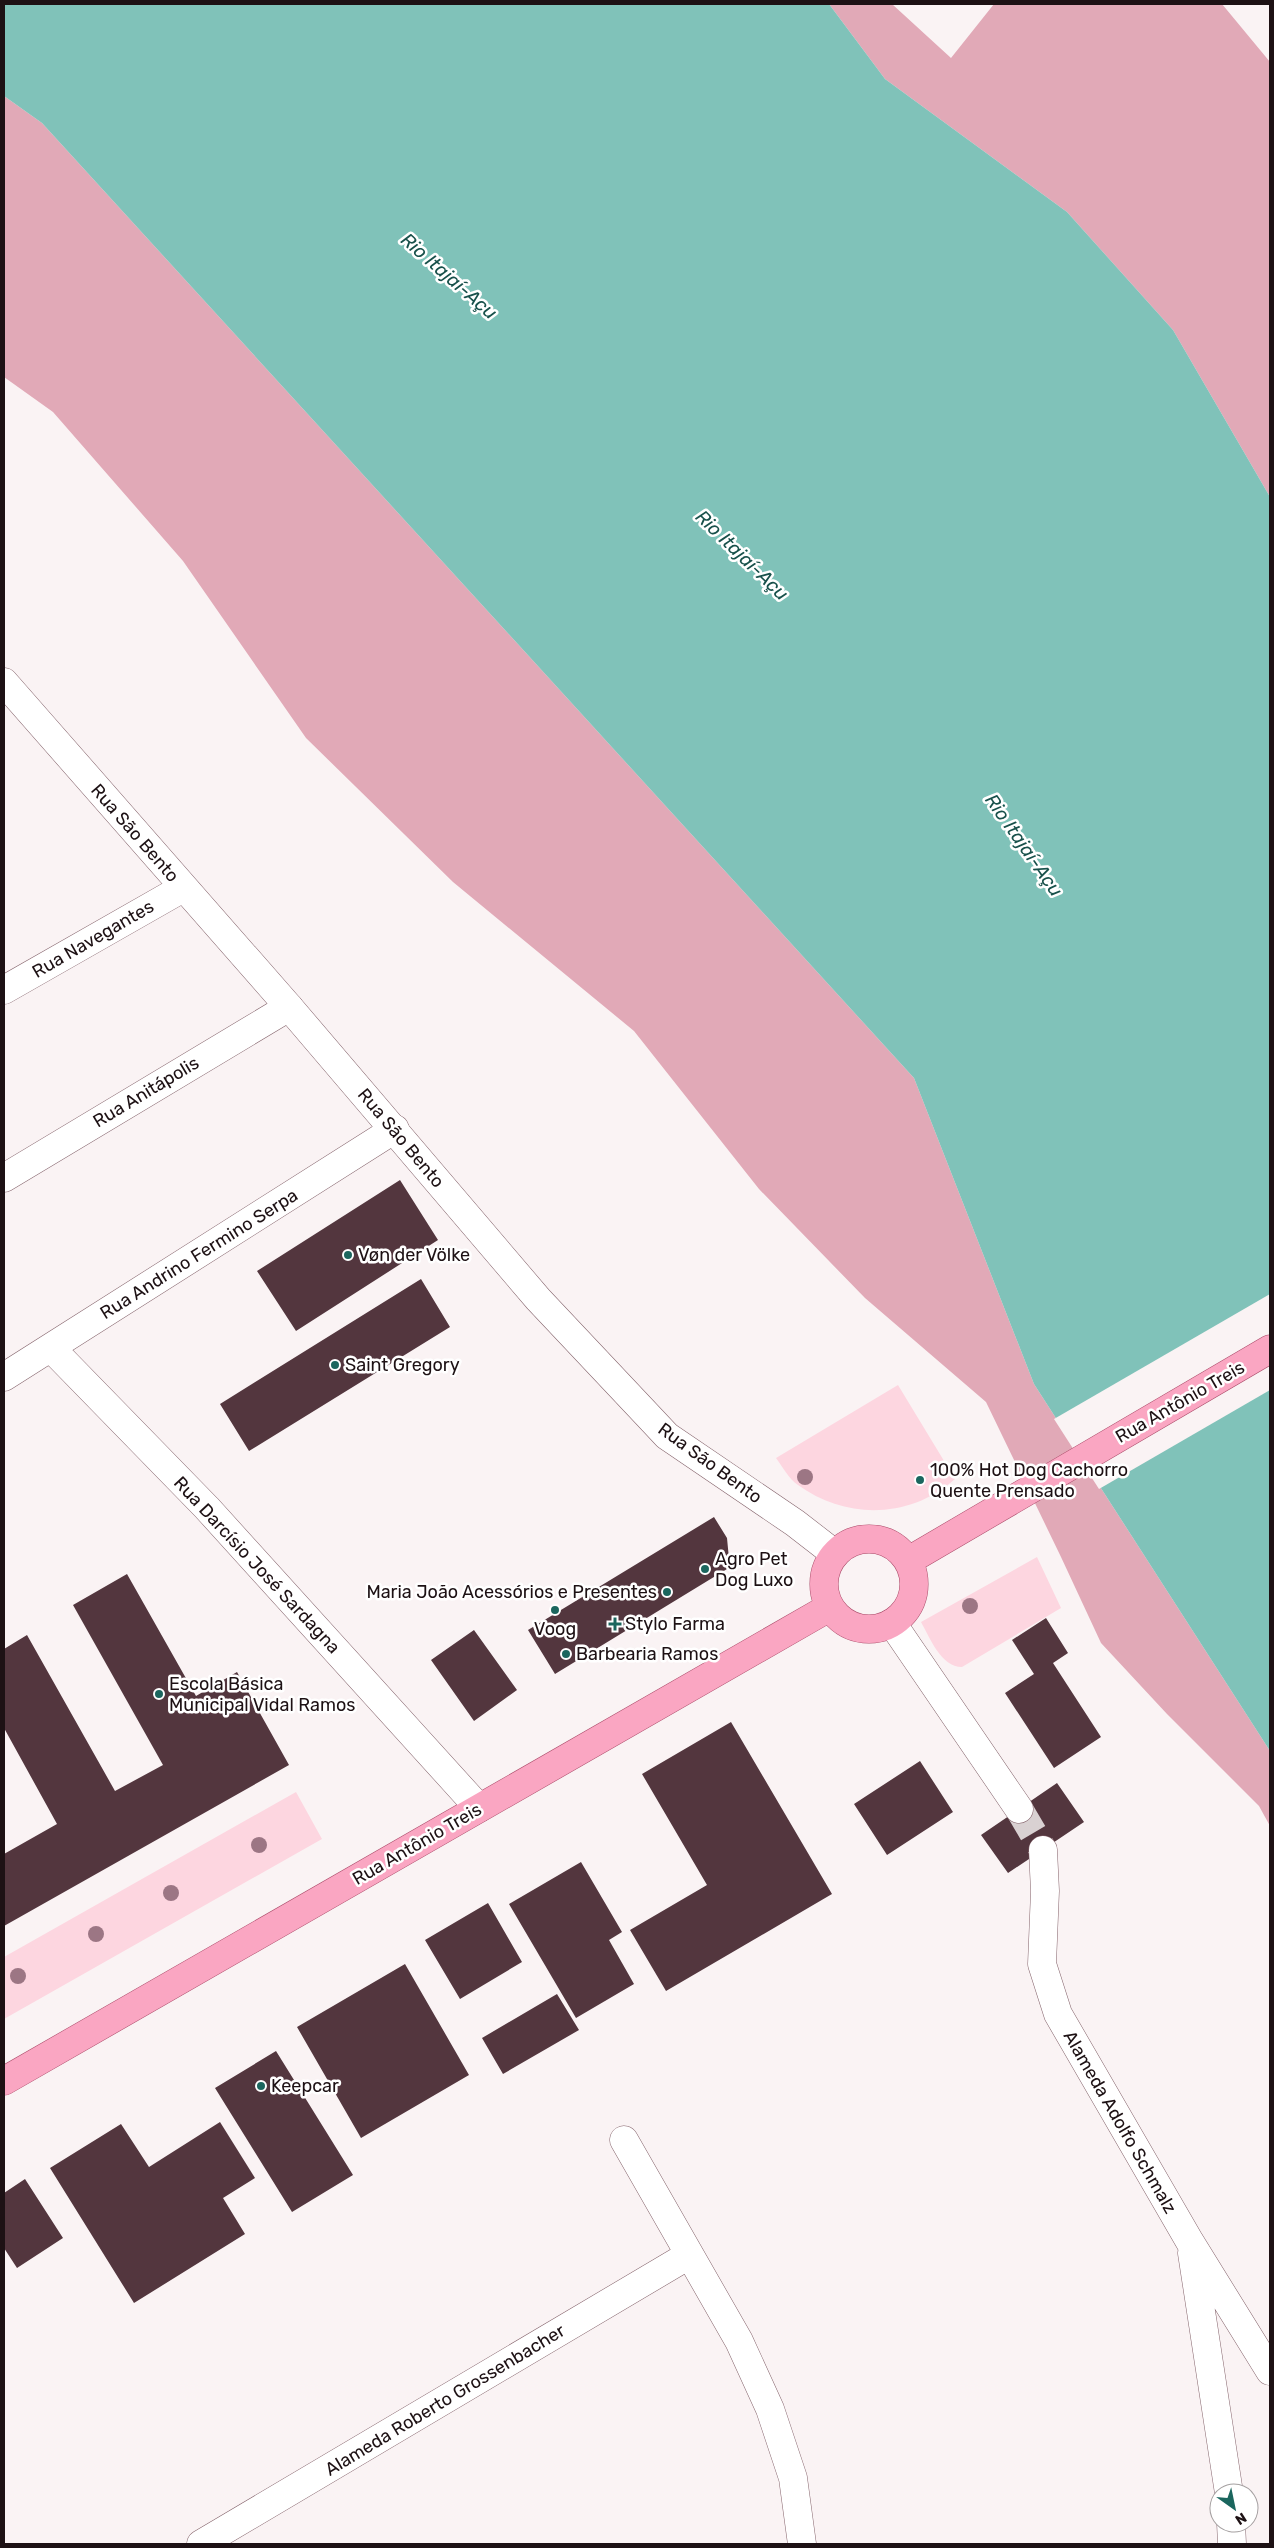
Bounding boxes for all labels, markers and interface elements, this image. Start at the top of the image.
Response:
water label: Rio Itajaí-Açu [396,228,502,324]
water label: Rio Itajaí-Açu [691,505,793,605]
street label: Rua São Bento [86,779,184,887]
water label: Rio Itajaí-Açu [980,789,1068,901]
street label: Rua Navegantes [28,895,158,983]
street label: Rua Anitápolis [89,1052,203,1132]
street label: Rua São Bento [353,1084,449,1192]
street label: Rua Andrino Fermino Serpa [96,1184,302,1324]
place label: Vøn der Völke [358,1244,470,1266]
marker: Vøn der Völke [342,1249,354,1261]
place label: Saint Gregory [345,1354,460,1376]
street label: Rua Antônio Treis [1111,1356,1249,1448]
marker: Saint Gregory [329,1359,341,1371]
street label: Rua São Bento [654,1418,766,1508]
place label: 100% Hot Dog Cachorro Quente Prensado [930,1459,1128,1502]
street label: Rua Darcísio José Sardagna [169,1472,345,1658]
marker: 100% Hot Dog Cachorro Quente Prensado [914,1474,926,1486]
place label: Agro Pet Dog Luxo [715,1548,793,1591]
marker: Agro Pet Dog Luxo [699,1563,711,1575]
place label: Maria João Acessórios e Presentes [366,1581,657,1603]
marker: Maria João Acessórios e Presentes [661,1586,673,1598]
marker: Voog [549,1604,561,1616]
place label: Stylo Farma [625,1613,725,1635]
place label: Voog [534,1618,576,1640]
marker: Stylo Farma [609,1618,621,1630]
place label: Barbearia Ramos [576,1643,718,1665]
marker: Barbearia Ramos [560,1648,572,1660]
place label: Escola Básica Municipal Vidal Ramos [169,1673,355,1716]
marker: Escola Básica Municipal Vidal Ramos [153,1688,165,1700]
street label: Rua Antônio Treis [348,1798,486,1890]
street label: Alameda Adolfo Schmalz [1059,2027,1181,2217]
place label: Keepcar [271,2075,339,2097]
marker: Keepcar [255,2080,267,2092]
street label: Alameda Roberto Grossenbacher [321,2319,569,2481]
north arrow [1209,2483,1259,2533]
text: N [1232,2509,1250,2528]

